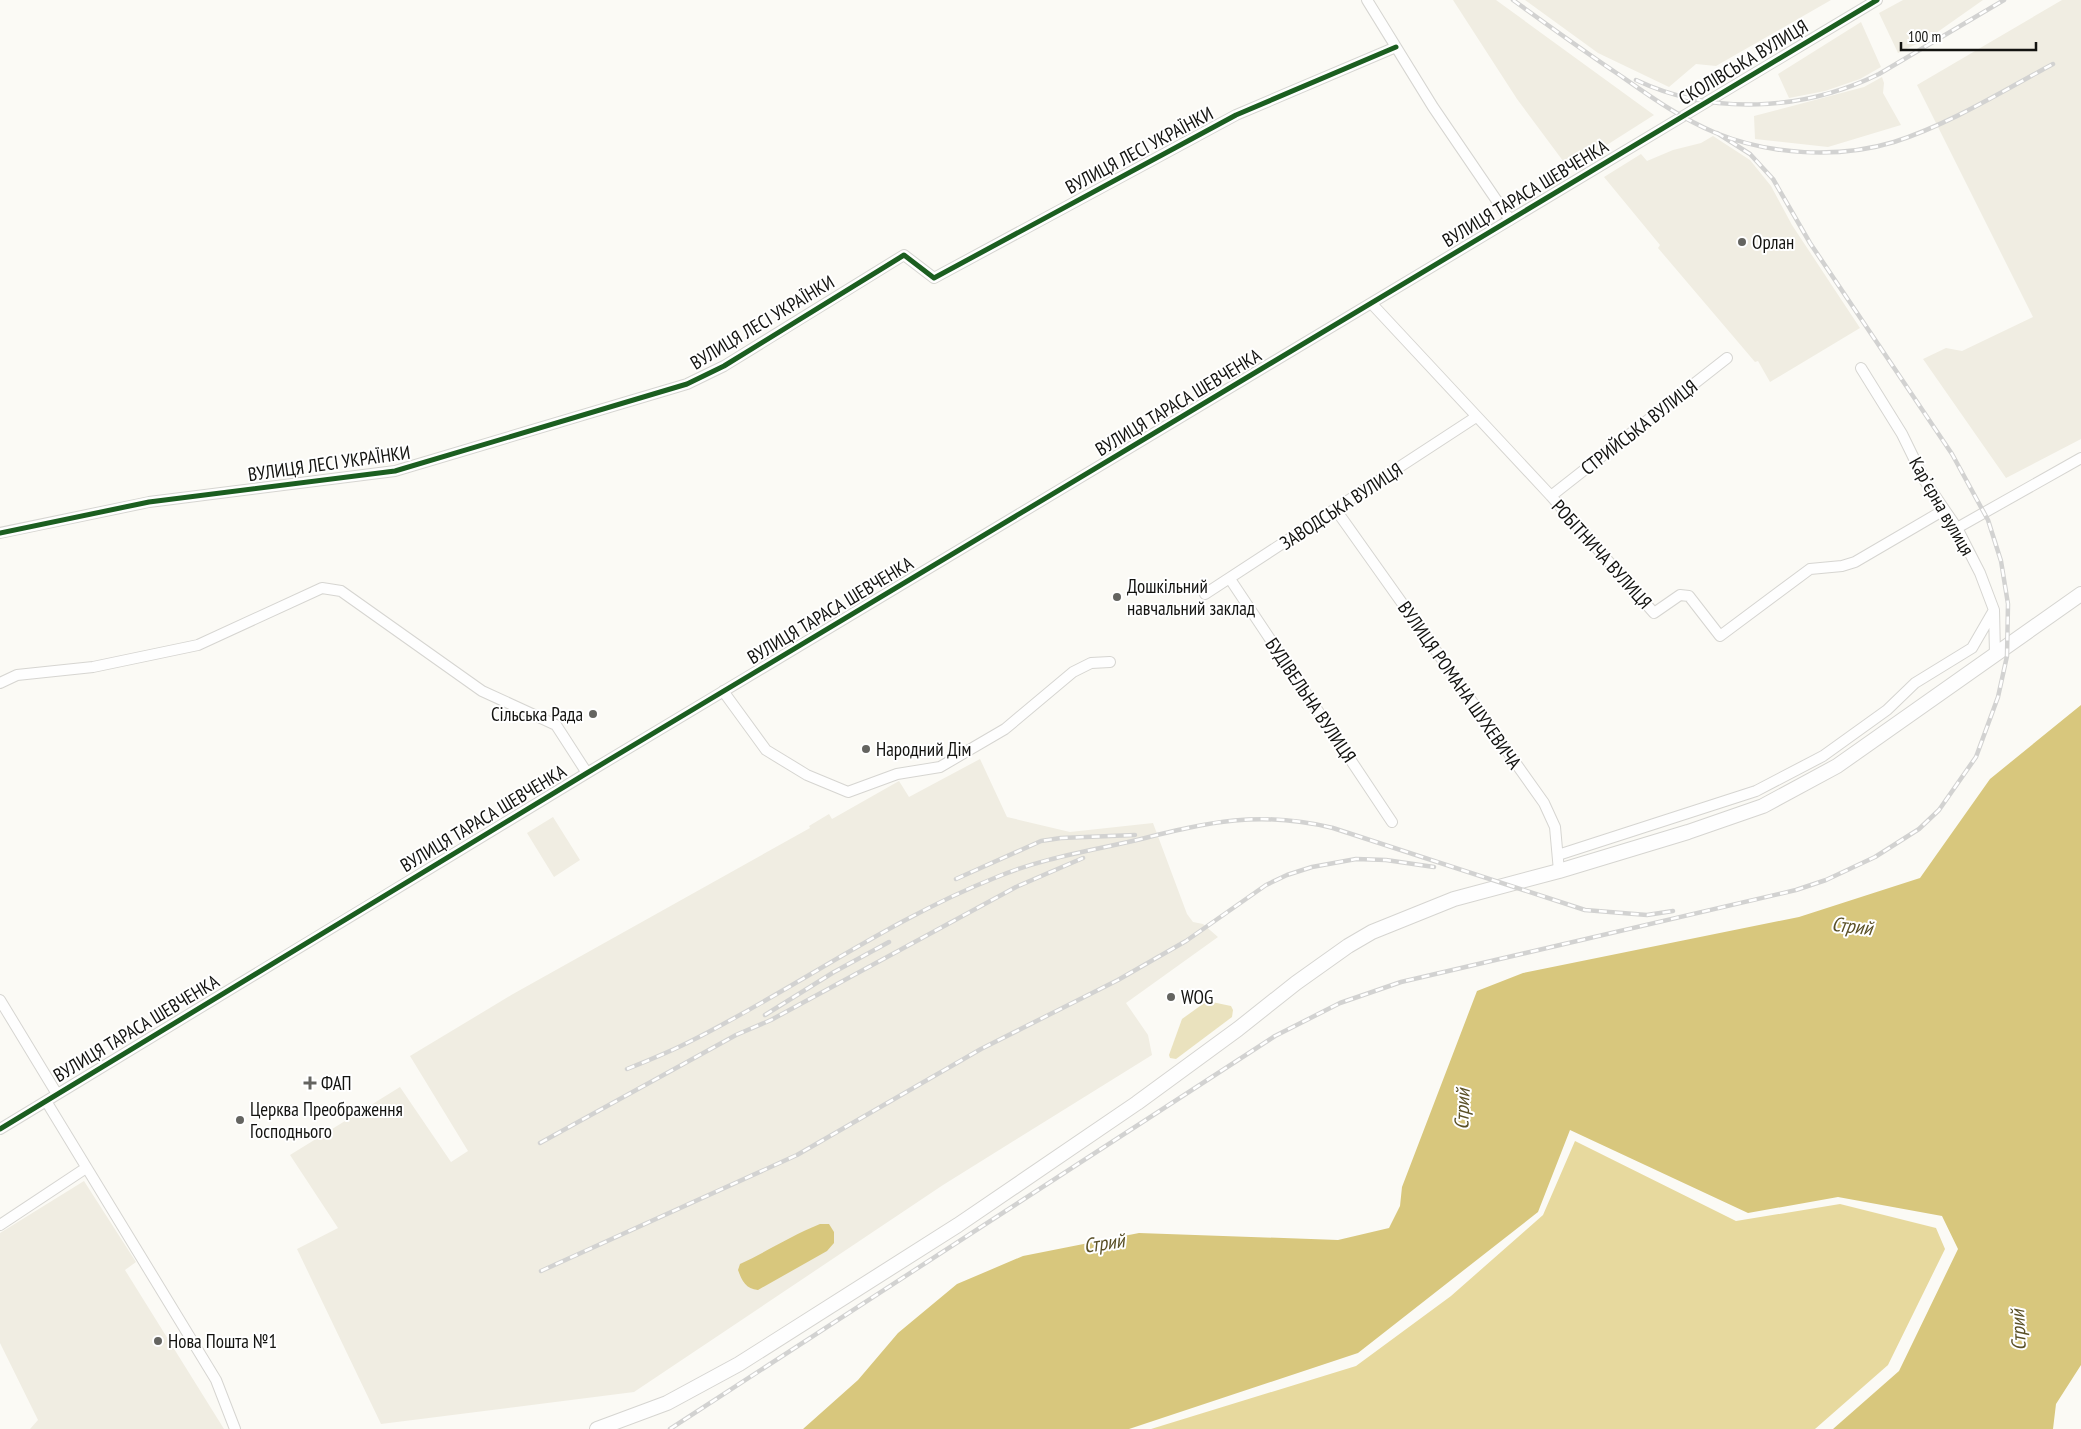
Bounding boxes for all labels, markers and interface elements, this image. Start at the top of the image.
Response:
street label: СКОЛІВСЬКА ВУЛИЦЯ [1674,14,1812,110]
scale bar [1901,20,2036,52]
text: 100 m [1908,27,1941,46]
street label: ВУЛИЦЯ ЛЕСІ УКРАЇНКИ [1061,101,1217,199]
street label: ВУЛИЦЯ ТАРАСА ШЕВЧЕНКА [1438,134,1612,252]
place label: Орлан [1752,230,1794,254]
marker: Орлан [1736,236,1748,248]
street label: ВУЛИЦЯ ЛЕСІ УКРАЇНКИ [686,270,838,374]
street label: ВУЛИЦЯ ТАРАСА ШЕВЧЕНКА [1091,343,1265,461]
street label: СТРИЙСЬКА ВУЛИЦЯ [1576,374,1702,480]
street label: ВУЛИЦЯ ЛЕСІ УКРАЇНКИ [246,440,412,486]
street label: Карʼєрна вулиця [1904,452,1980,560]
street label: ЗАВОДСЬКА ВУЛИЦЯ [1275,457,1407,555]
street label: РОБІТНИЧА ВУЛИЦЯ [1547,494,1657,614]
street label: ВУЛИЦЯ ТАРАСА ШЕВЧЕНКА [743,551,917,669]
place label: Дошкільний навчальний заклад [1127,574,1256,620]
marker: Дошкільний навчальний заклад [1111,591,1123,603]
street label: ВУЛИЦЯ РОМАНА ШУХЕВИЧА [1393,596,1527,774]
street label: БУДІВЕЛЬНА ВУЛИЦЯ [1260,633,1362,767]
place label: Сільська Рада [491,702,583,726]
marker: Сільська Рада [587,708,599,720]
place label: Народний Дім [876,737,972,761]
marker: Народний Дім [860,743,872,755]
street label: ВУЛИЦЯ ТАРАСА ШЕВЧЕНКА [396,759,570,877]
water label: Стрий [1830,911,1876,942]
street label: ВУЛИЦЯ ТАРАСА ШЕВЧЕНКА [49,969,223,1087]
place label: WOG [1181,985,1213,1009]
marker: WOG [1165,991,1177,1003]
place label: ФАП [321,1071,352,1095]
marker: ФАП [303,1076,317,1090]
water label: Стрий [1448,1086,1476,1130]
place label: Церква Преображення Господнього [250,1097,403,1143]
marker: Церква Преображення Господнього [234,1114,246,1126]
water label: Стрий [1082,1227,1128,1259]
water label: Стрий [2004,1307,2032,1351]
place label: Нова Пошта №1 [168,1329,277,1353]
marker: Нова Пошта №1 [152,1335,164,1347]

